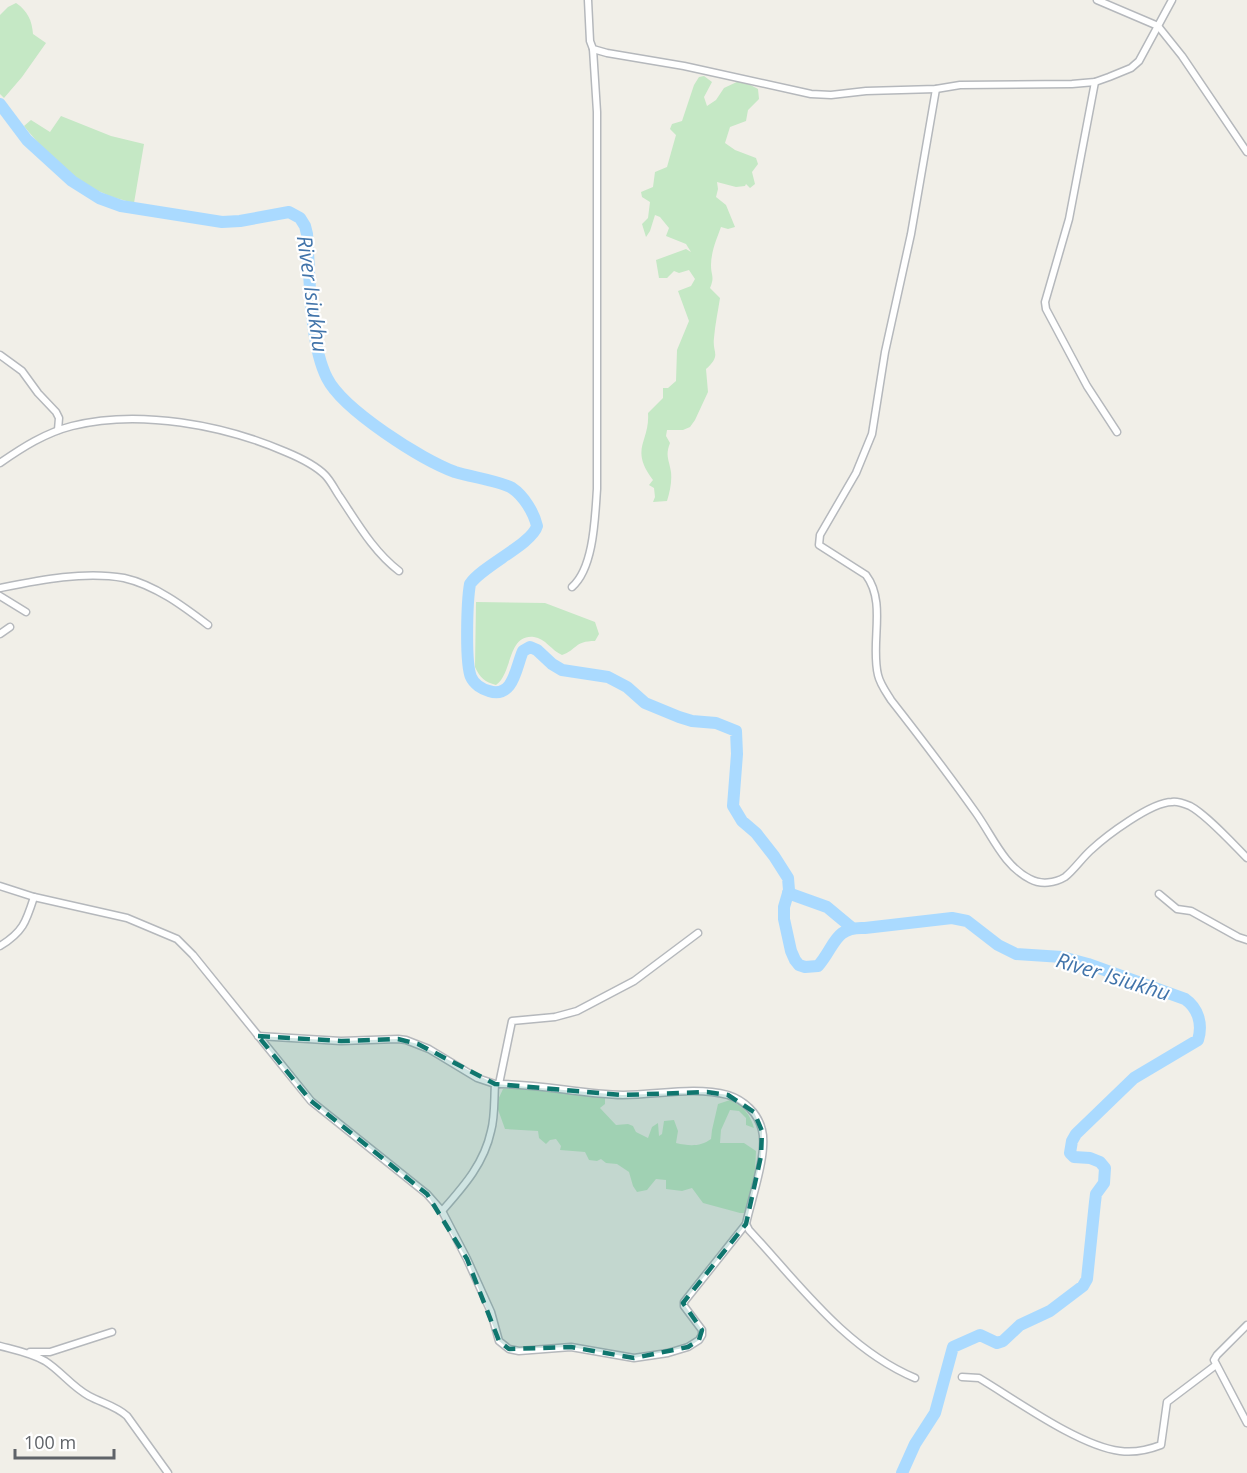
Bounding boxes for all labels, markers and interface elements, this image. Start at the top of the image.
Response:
water label: River Isiukhu [291,234,335,354]
water label: River Isiukhu [1053,945,1174,1007]
scale bar [15,1422,114,1460]
text: 100 m [24,1430,76,1454]

